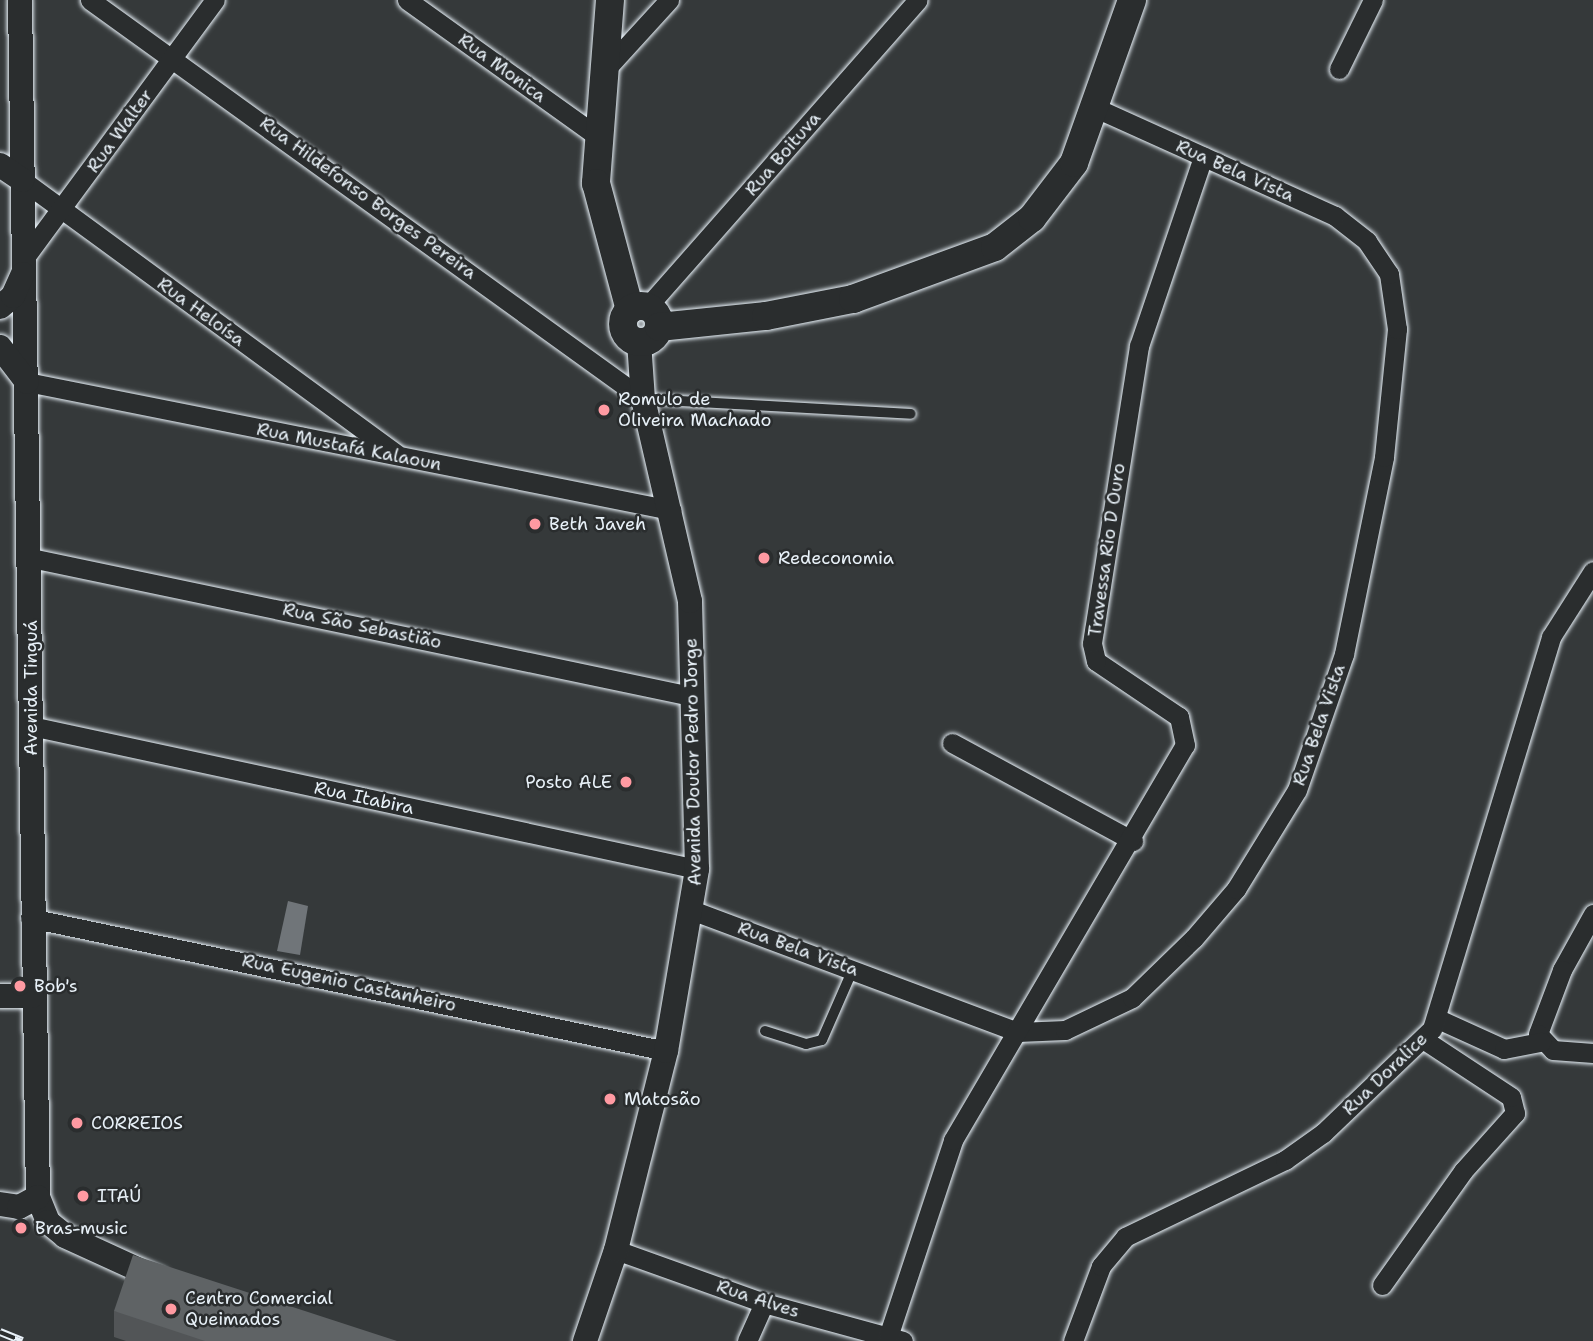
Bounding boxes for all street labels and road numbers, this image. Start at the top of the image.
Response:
street label: Rua Monica [454,29,550,107]
street label: Rua Walter [82,85,158,177]
street label: Rua Boituva [741,108,825,200]
street label: Rua Hildefonso Borges Pereira [256,112,480,284]
street label: Rua Bela Vista [1173,135,1297,207]
street label: Rua Heloísa [153,273,249,351]
street label: Rua Mustafá Kalaoun [255,418,443,476]
street label: Travessa Rio D Ouro [1084,462,1130,638]
street label: Rua São Sebastião [281,599,443,653]
street label: Avenida Tinguá [20,620,42,756]
street label: Avenida Doutor Pedro Jorge [680,638,706,886]
street label: Rua Bela Vista [1288,662,1350,788]
street label: Rua Itabira [312,777,416,819]
street label: Rua Bela Vista [735,917,861,981]
street label: Rua Eugenio Castanheiro [240,950,458,1016]
street label: Rua Doralice [1338,1028,1432,1120]
street label: Rua Alves [714,1275,802,1323]

